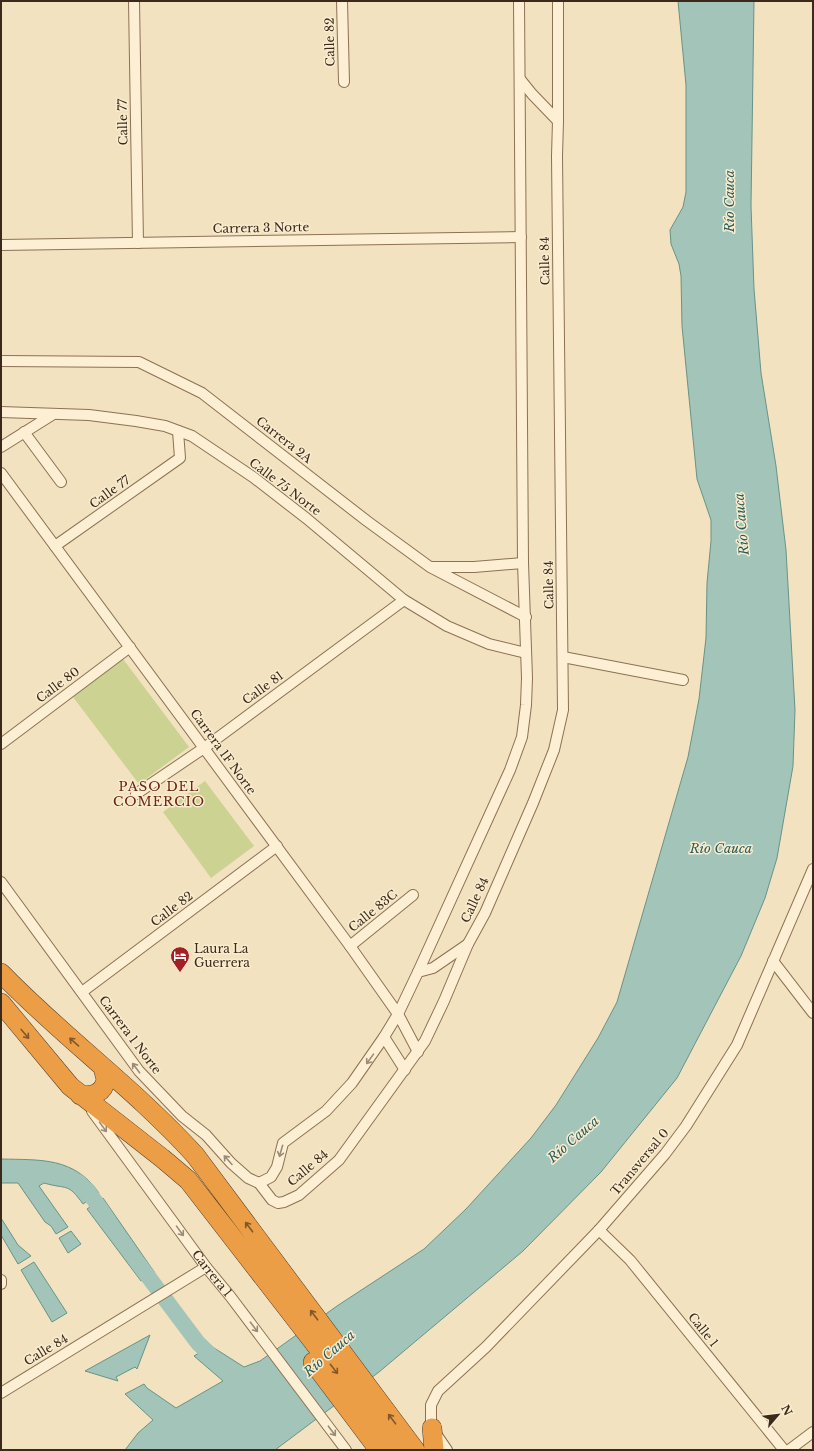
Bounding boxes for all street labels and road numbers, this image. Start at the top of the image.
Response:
street label: Calle 82 [322,17,337,67]
street label: Calle 77 [115,98,130,145]
street label: Carrera 3 Norte [213,219,309,236]
street label: Calle 84 [537,237,552,285]
street label: Carrera 2A [253,413,316,467]
street label: Calle 75 Norte [246,455,324,519]
street label: Calle 77 [87,471,134,511]
street label: Calle 84 [541,561,556,609]
street label: Calle 80 [33,663,82,706]
street label: Calle 81 [239,668,286,707]
street label: Carrera 1F Norte [187,706,260,797]
street label: Calle 84 [457,875,492,925]
street label: Calle 83C [345,886,400,935]
street label: Calle 82 [148,888,196,929]
street label: Carrera 1 Norte [96,992,165,1077]
street label: Transversal 0 [607,1125,672,1198]
street label: Calle 84 [284,1146,331,1189]
street label: Carrera 1 [189,1247,235,1300]
street label: Calle 1 [685,1310,722,1350]
street label: Calle 84 [21,1331,70,1369]

